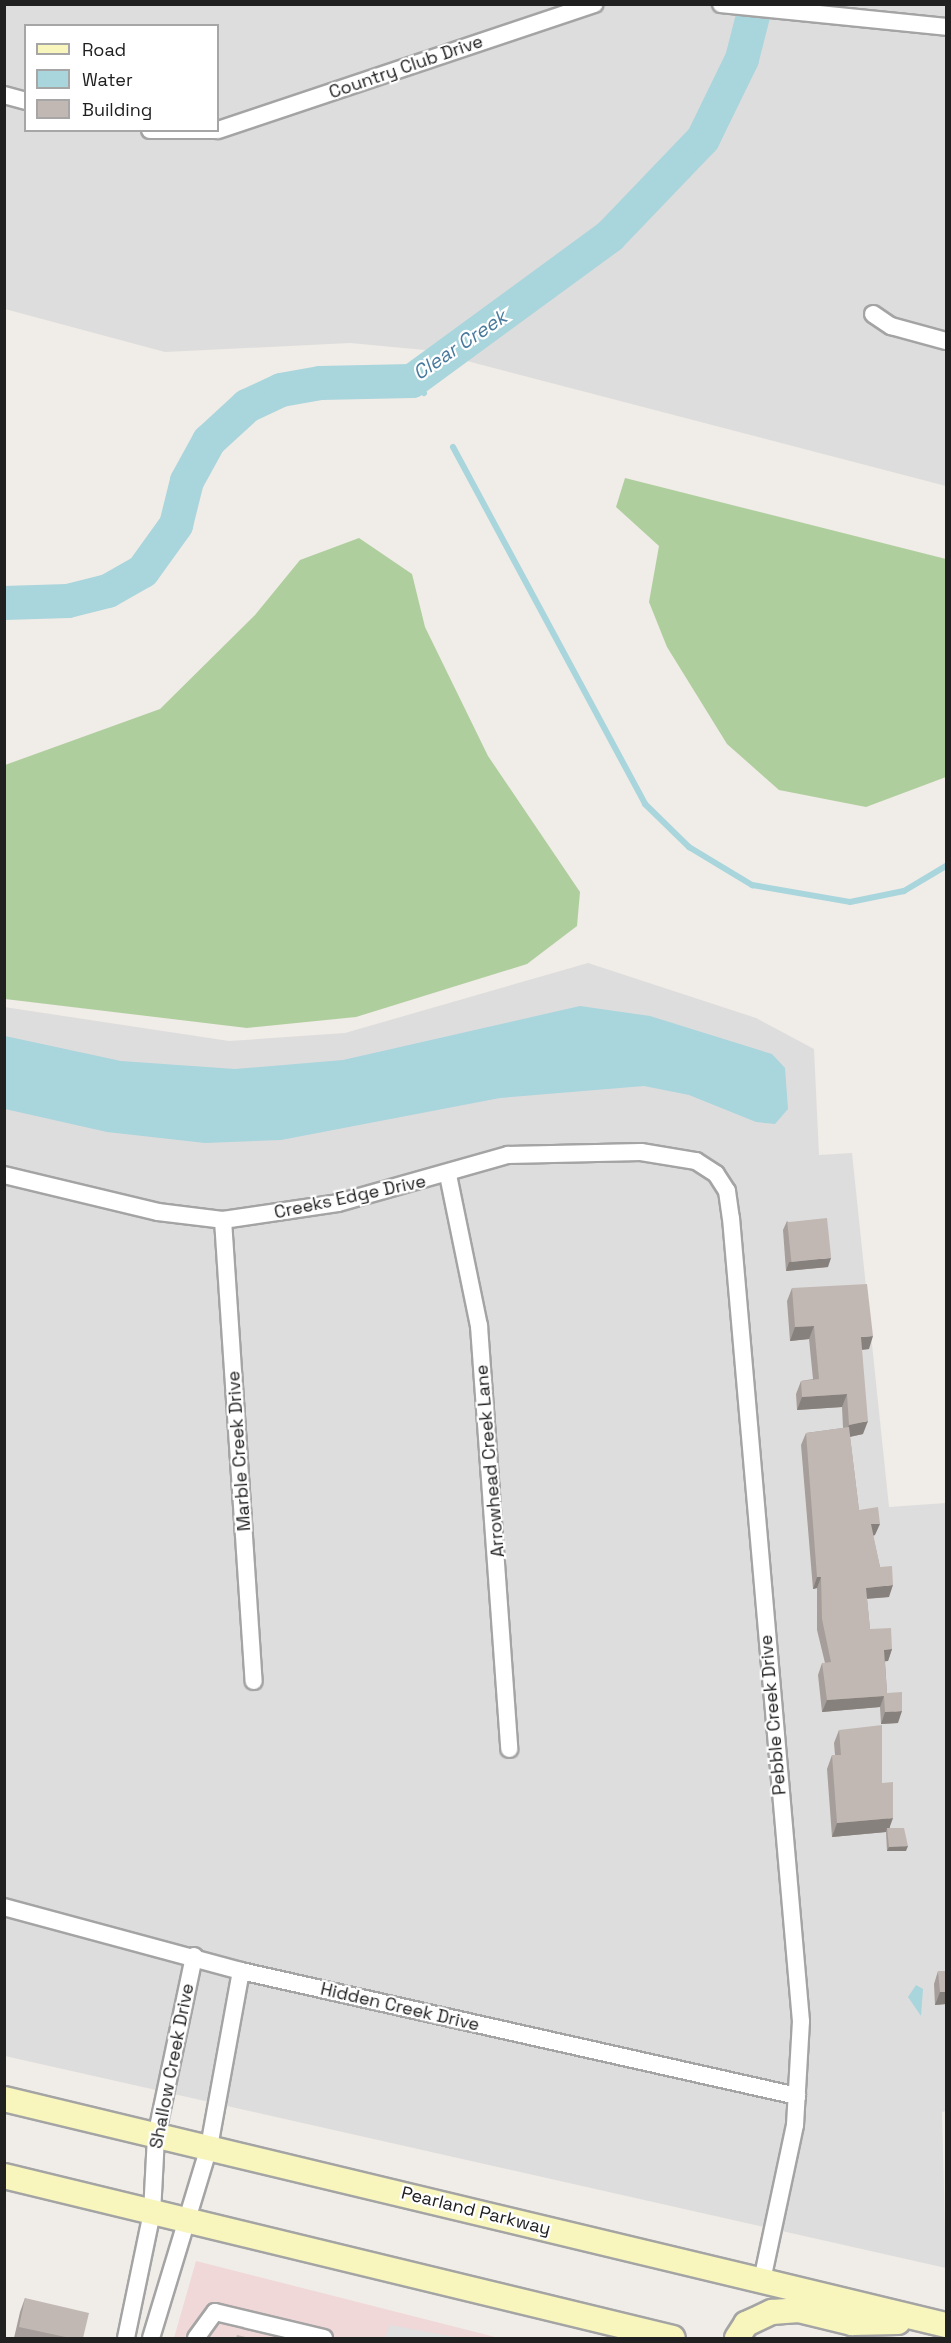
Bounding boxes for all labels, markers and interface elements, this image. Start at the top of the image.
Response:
legend [24,24,219,132]
street label: Country Club Drive [326,30,486,104]
text: Road [82,38,126,61]
text: Water [82,68,133,91]
text: Building [82,98,152,121]
water label: Clear Creek [408,305,512,385]
street label: Creeks Edge Drive [272,1170,428,1224]
street label: Arrowhead Creek Lane [471,1364,509,1558]
street label: Marble Creek Drive [223,1370,255,1532]
street label: Pebble Creek Drive [755,1634,791,1796]
street label: Hidden Creek Drive [318,1978,482,2036]
street label: Shallow Creek Drive [145,1981,199,2151]
street label: Pearland Parkway [399,2182,553,2240]

